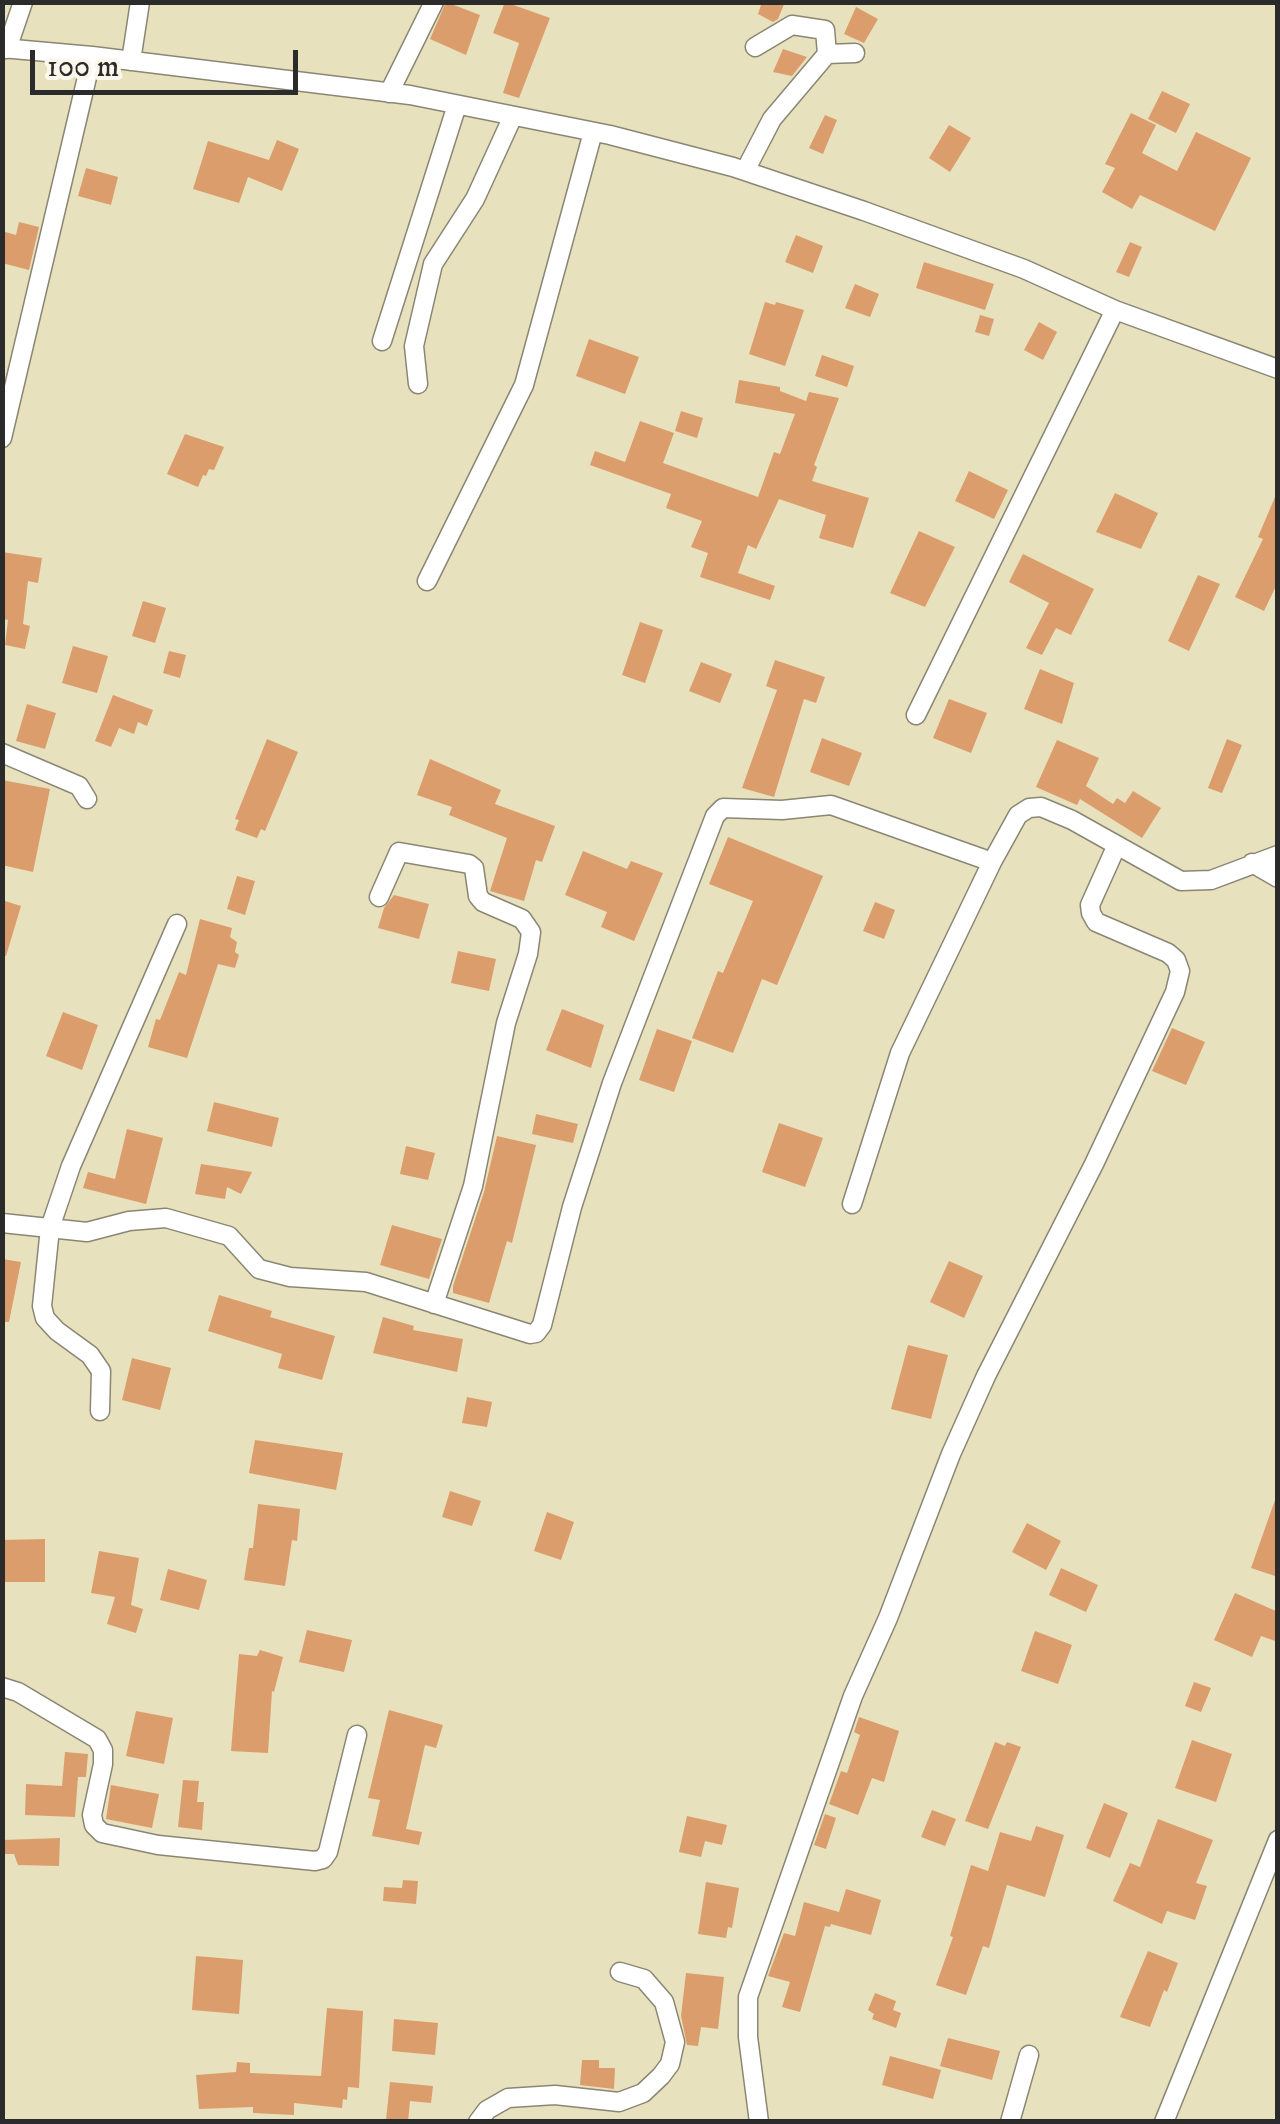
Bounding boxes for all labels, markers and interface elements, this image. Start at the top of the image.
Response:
scale bar [35,30,302,92]
text: 100 m [47,49,119,86]

